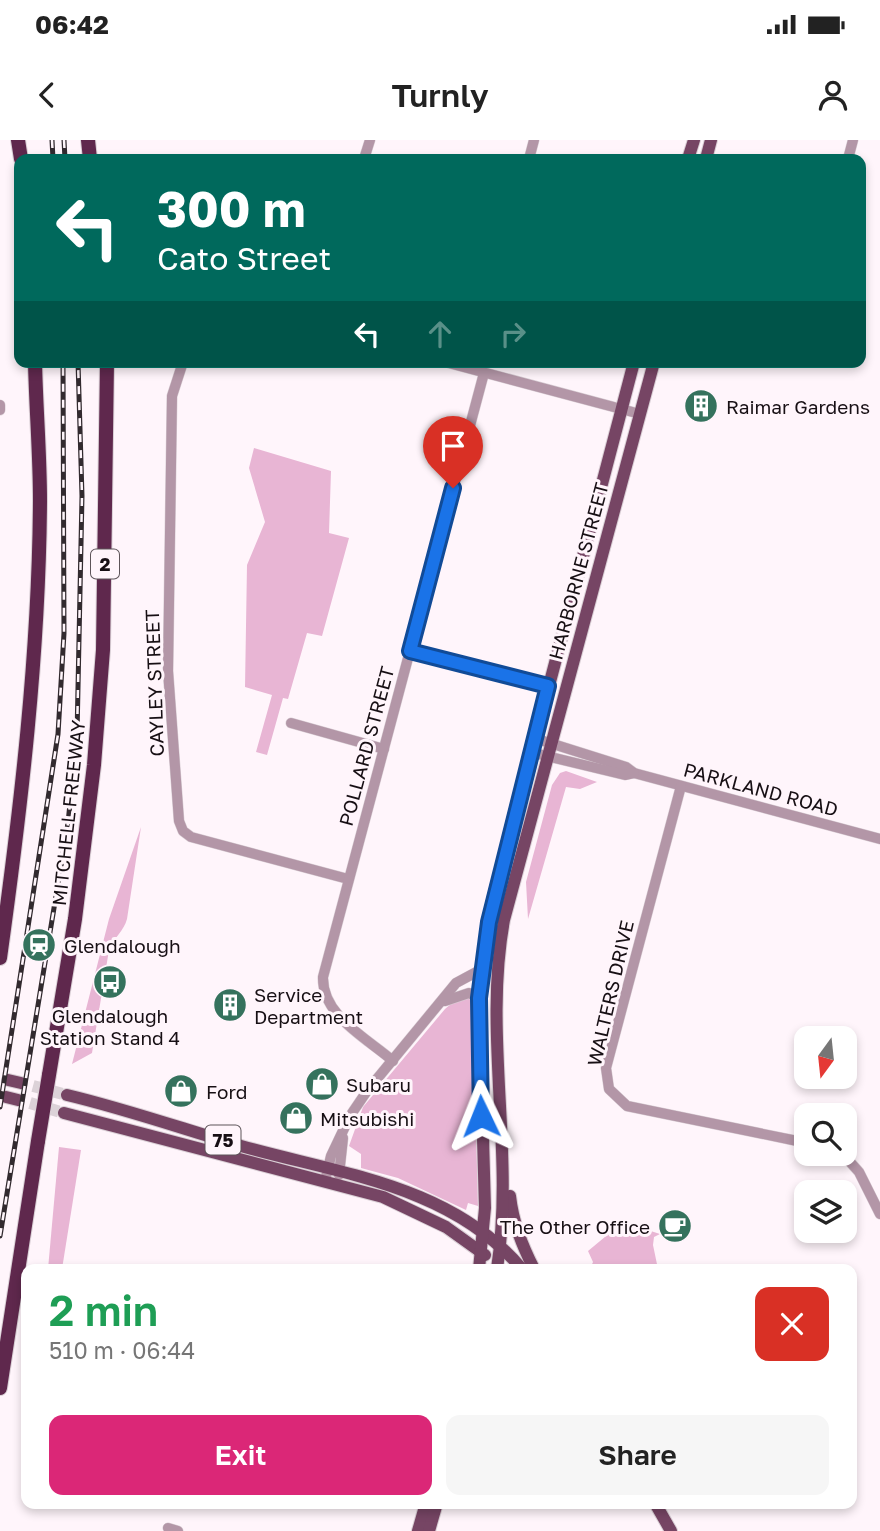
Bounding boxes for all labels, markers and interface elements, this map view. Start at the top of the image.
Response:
text: 06:42 [35,9,109,40]
icon: back [28,76,66,114]
text: Turnly [391,76,489,114]
icon: person [814,76,852,114]
text: 300 m [157,179,306,238]
icon: left [42,182,133,273]
text: Cato Street [157,239,331,277]
icon: left [348,315,386,353]
icon: ahead [421,315,459,353]
icon: right [494,315,532,353]
building icon: Raimar Gardens [682,387,720,425]
place label: Raimar Gardens [726,395,870,418]
pin [423,416,483,488]
icon: arrive [434,427,472,465]
street label: HARBORNE STREET [543,480,613,662]
road number: 2 [91,550,119,578]
street label: CAYLEY STREET [140,609,168,757]
street label: POLLARD STREET [334,663,398,828]
street label: MITCHELL FREEWAY [47,719,89,907]
street label: PARKLAND ROAD [681,757,841,821]
street label: WALTERS DRIVE [582,918,638,1068]
station icon: Glendalough [20,926,58,964]
place label: Glendalough [64,934,181,957]
bus stop icon: Glendalough Station Stand 4 [91,963,129,1001]
place label: Service Department [254,983,363,1028]
building icon: Service Department [211,986,249,1024]
place label: Glendalough Station Stand 4 [40,1004,180,1049]
north arrow [794,1026,858,1088]
map controls [794,1026,857,1243]
shop icon: Subaru [303,1065,341,1103]
shop icon: Ford [162,1072,200,1110]
place label: Subaru [346,1073,411,1096]
position arrow [444,1079,518,1153]
place label: Ford [206,1080,247,1103]
shop icon: Mitsubishi [277,1099,315,1137]
button: search [794,1103,857,1166]
place label: Mitsubishi [320,1107,414,1130]
road number: 75 [206,1126,241,1155]
button: layers [794,1180,857,1243]
cafe icon: The Other Office [656,1207,694,1245]
place label: The Other Office [500,1215,650,1238]
text: 2 min [49,1285,158,1335]
button: close [755,1287,829,1361]
text: 510 m · 06:44 [49,1336,195,1364]
button: Exit [49,1415,432,1495]
button: Share [446,1415,829,1495]

